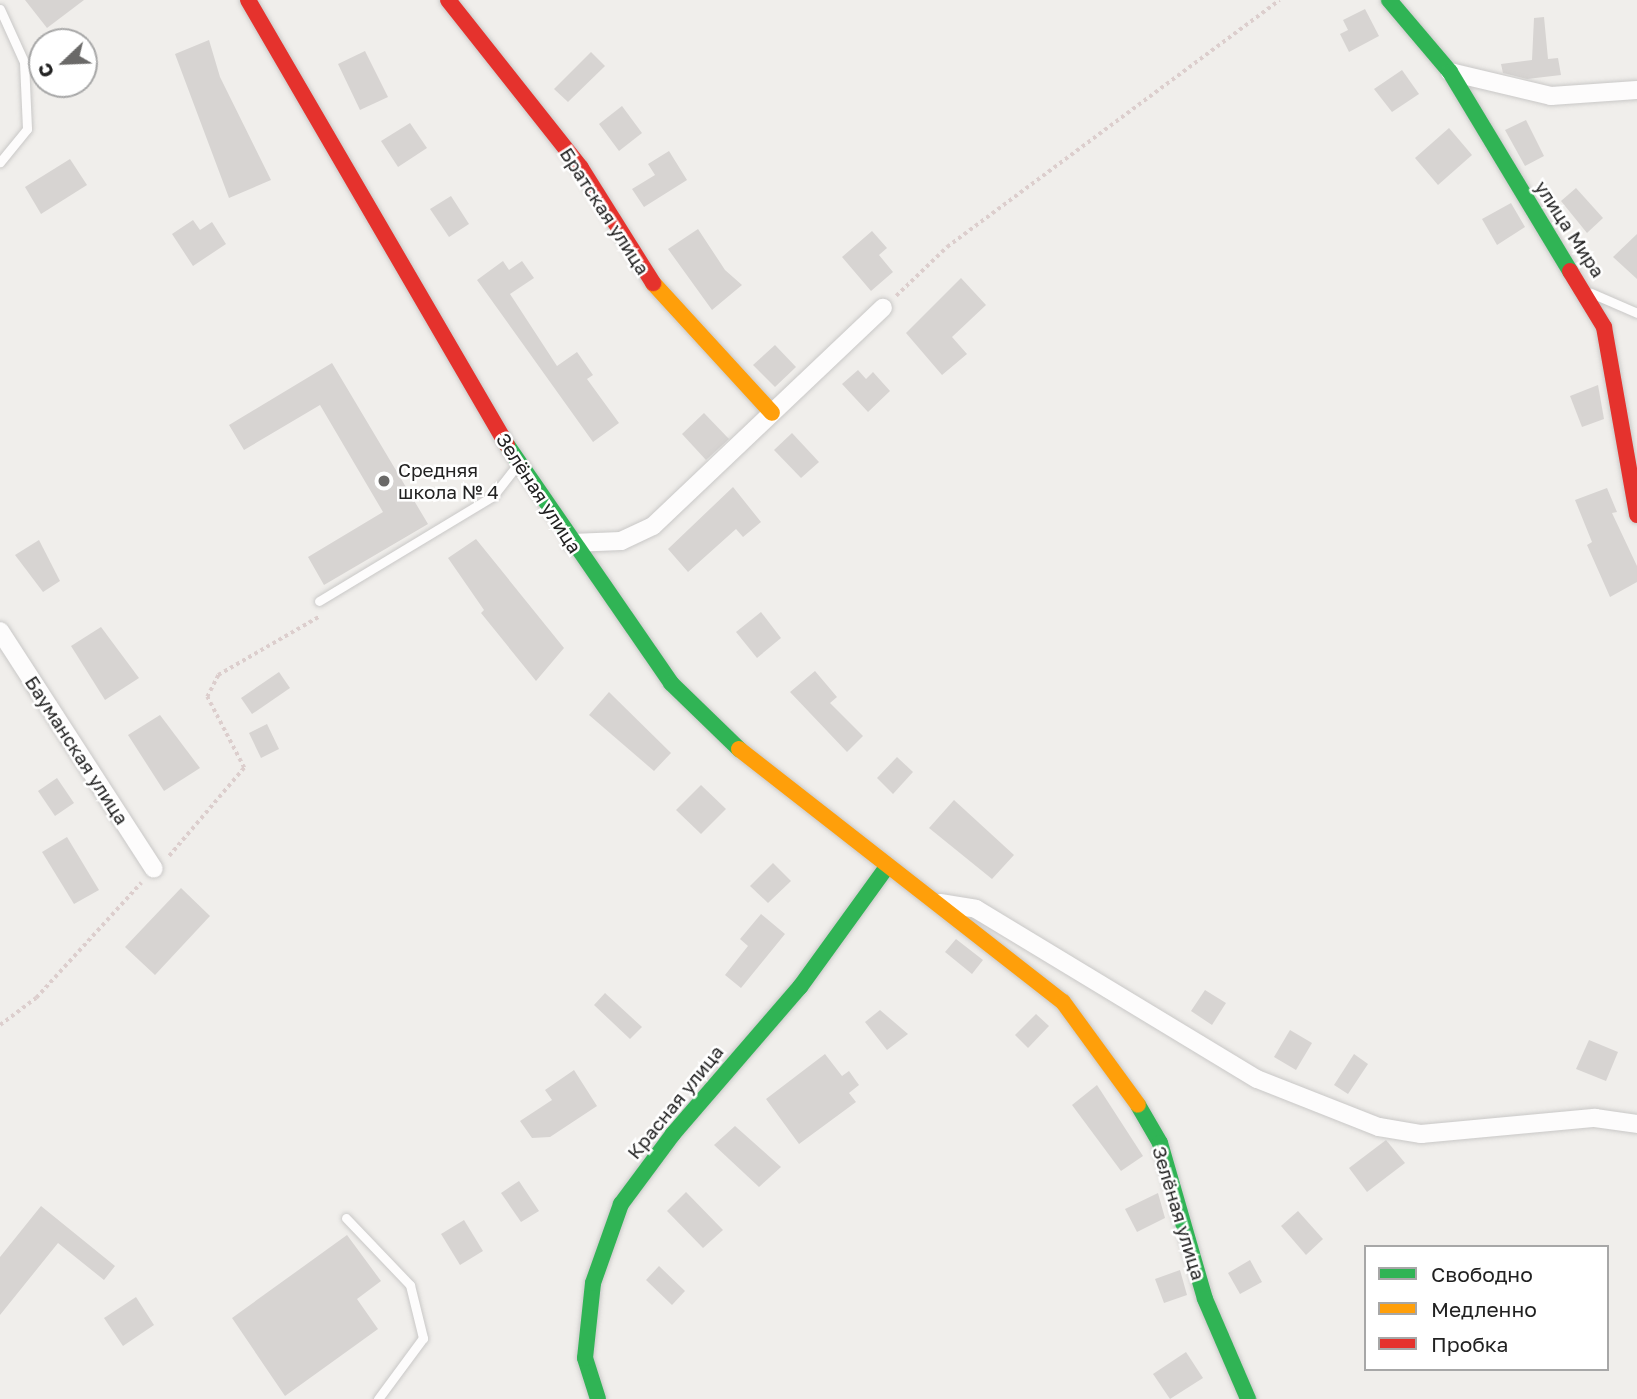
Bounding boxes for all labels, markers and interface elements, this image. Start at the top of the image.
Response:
north arrow [28,28,98,98]
text: С [32,60,58,81]
street label: Братская улица [555,143,655,279]
street label: улица Мира [1530,176,1610,282]
street label: Зелёная улица [492,429,586,557]
place label: Средняя школа № 4 [398,459,499,503]
marker: Средняя школа № 4 [376,473,392,489]
street label: Бауманская улица [20,671,134,829]
street label: Красная улица [622,1041,728,1163]
street label: Зелёная улица [1148,1143,1210,1283]
legend [1364,1245,1609,1371]
text: Свободно [1431,1261,1533,1287]
text: Медленно [1431,1296,1537,1322]
text: Пробка [1431,1331,1509,1357]

